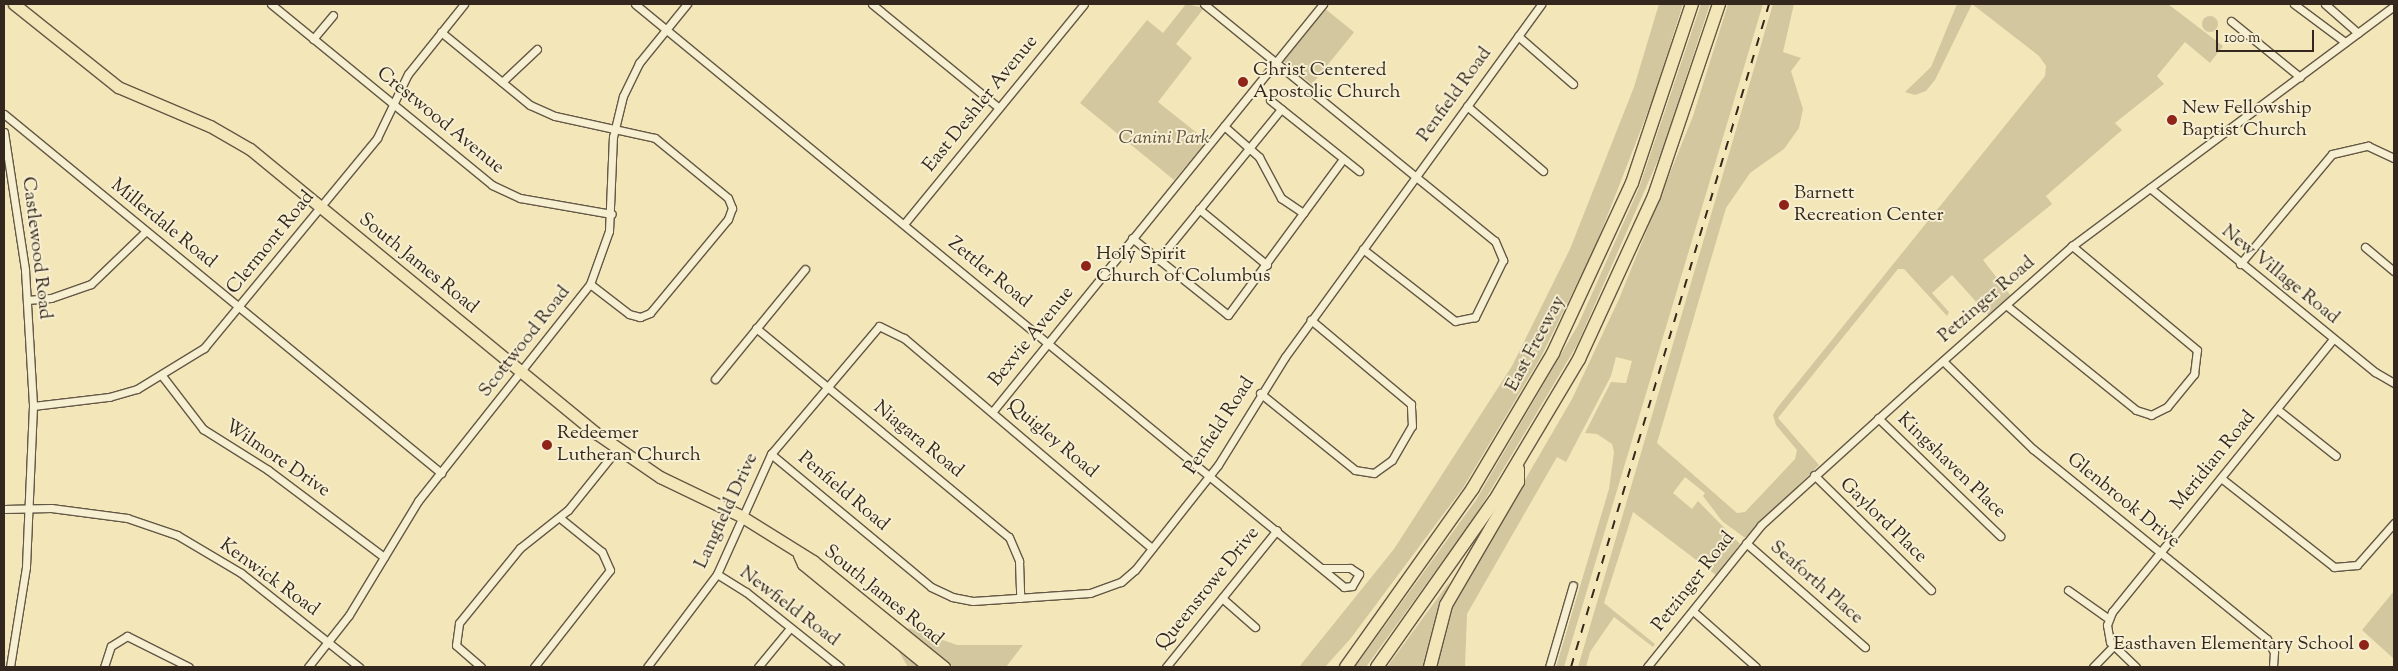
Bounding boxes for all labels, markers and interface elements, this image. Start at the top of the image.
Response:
scale bar [2218,20,2316,52]
text: 100 m [2224,28,2260,49]
street label: East Deshler Avenue [919,31,1043,177]
street label: Penfield Road [1413,43,1497,147]
place label: Christ Centered Apostolic Church [1253,60,1401,104]
street label: Crestwood Avenue [372,63,508,179]
marker: Christ Centered Apostolic Church [1237,76,1249,88]
place label: New Fellowship Baptist Church [2182,98,2312,142]
marker: New Fellowship Baptist Church [2166,114,2178,126]
park label: Canini Park [1118,128,1210,150]
street label: Millerdale Road [106,174,220,274]
street label: Castlewood Road [16,175,56,321]
place label: Barnett Recreation Center [1794,183,1944,227]
street label: Clermont Road [222,187,320,299]
marker: Barnett Recreation Center [1778,199,1790,211]
street label: South James Road [354,209,482,319]
street label: New Village Road [2216,220,2344,330]
street label: Zettler Road [943,233,1035,313]
place label: Holy Spirit Church of Columbus [1096,244,1271,288]
street label: Petzinger Road [1934,252,2040,348]
marker: Holy Spirit Church of Columbus [1080,260,1092,272]
street label: Scottwood Road [474,282,576,402]
street label: Bexvie Avenue [985,282,1079,392]
street label: East Freeway [1501,292,1571,396]
street label: Penfield Road [1180,373,1260,479]
street label: Quigley Road [1002,394,1102,484]
street label: Niagara Road [868,397,968,483]
street label: Meridian Road [2167,407,2261,515]
street label: Kingshaven Place [1892,408,2010,524]
street label: Wilmore Drive [220,415,334,503]
place label: Redeemer Lutheran Church [557,423,701,467]
marker: Redeemer Lutheran Church [541,439,553,451]
street label: Penfield Road [793,447,893,537]
street label: Glenbrook Drive [2062,448,2184,554]
street label: Langfield Drive [690,449,764,573]
street label: Gaylord Place [1835,474,1931,568]
street label: Queensrowe Drive [1151,523,1265,655]
street label: Petzinger Road [1648,527,1740,637]
street label: Kenwick Road [215,534,323,622]
street label: Seaforth Place [1765,536,1867,630]
street label: South James Road [819,541,947,651]
street label: Newfield Road [734,562,844,652]
place label: Easthaven Elementary School [2113,634,2354,656]
marker: Easthaven Elementary School [2358,639,2370,651]

